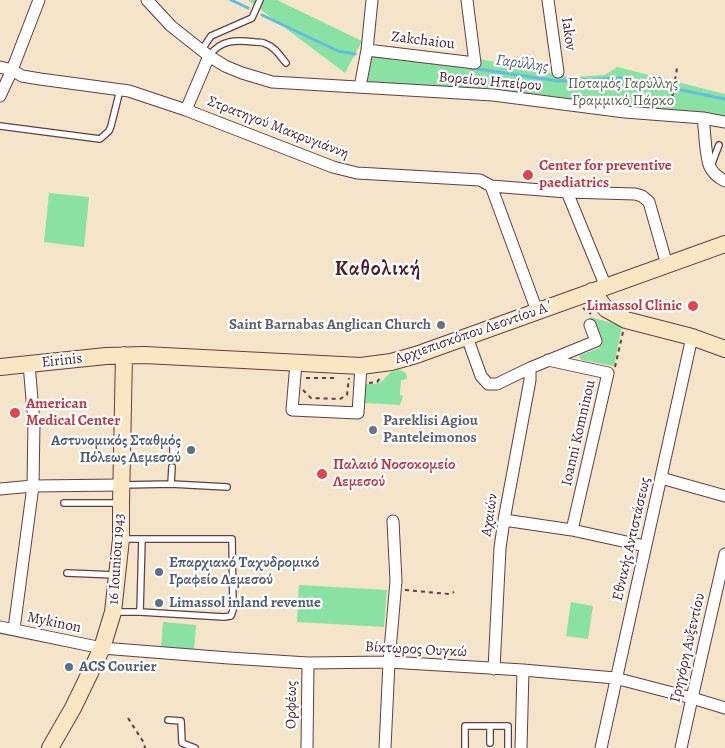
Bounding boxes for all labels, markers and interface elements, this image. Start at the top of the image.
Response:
street label: Iakov [557,16,579,52]
street label: Zakchaiou [390,28,456,54]
water label: Γαρύλλης [495,51,549,77]
street label: Βορείου Ηπείρου [438,69,542,95]
park label: Ποταμός Γαρύλλης Γραμμικό Πάρκο [568,75,678,110]
street label: Στρατηγού Μακρυγιάννη [205,93,351,163]
place label: Center for preventive paediatrics [539,157,672,192]
marker: Center for preventive paediatrics [521,168,535,182]
district label: Καθολική [334,258,422,282]
street label: Αρχιεπισκόπου Λεοντίου Α΄ [393,297,555,369]
place label: Limassol Clinic [586,297,682,315]
marker: Limassol Clinic [686,299,700,313]
place label: Saint Barnabas Anglican Church [229,316,431,334]
marker: Saint Barnabas Anglican Church [435,319,447,331]
street label: Eirinis [41,350,83,372]
street label: Ioanni Komninou [558,378,600,488]
place label: American Medical Center [26,395,120,430]
marker: American Medical Center [8,406,22,420]
place label: Pareklisi Agiou Panteleimonos [383,412,478,447]
marker: Pareklisi Agiou Panteleimonos [367,424,379,436]
place label: Αστυνομικός Σταθμός Πόλεως Λεμεσού [51,432,181,467]
marker: Αστυνομικός Σταθμός Πόλεως Λεμεσού [185,444,197,456]
place label: Παλαιό Νοσοκομείο Λεμεσού [333,456,455,491]
marker: Παλαιό Νοσοκομείο Λεμεσού [315,467,329,481]
street label: Εθνικής Αντιστάσεως [609,475,655,603]
street label: Αχαιών [478,492,502,538]
street label: 16 Iouniou 1943 [105,513,129,605]
place label: Επαρχιακό Ταχυδρομικό Γραφείο Λεμεσού [169,554,319,589]
marker: Επαρχιακό Ταχυδρομικό Γραφείο Λεμεσού [153,566,165,578]
street label: Γρηγόρη Αυξεντίου [667,591,709,705]
place label: Limassol inland revenue [169,594,321,612]
marker: Limassol inland revenue [153,597,165,609]
street label: Mykinon [25,609,83,637]
street label: Βίκτωρος Ουγκώ [365,638,467,662]
place label: ACS Courier [79,658,157,676]
marker: ACS Courier [63,661,75,673]
street label: Ορφέως [283,681,301,729]

